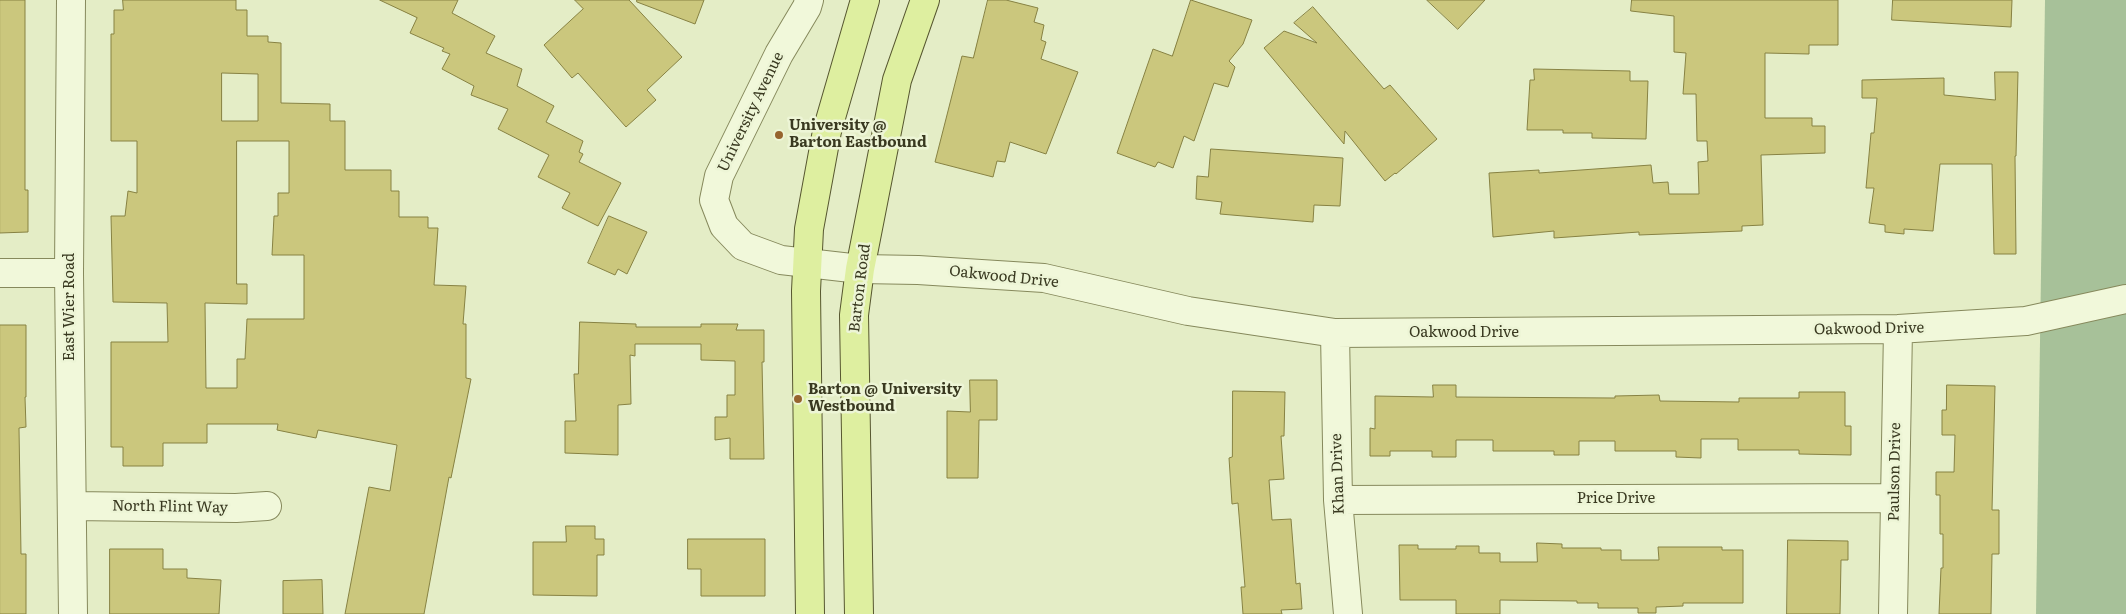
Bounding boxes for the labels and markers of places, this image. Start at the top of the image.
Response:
place label: University @ Barton Eastbound [789,117,927,152]
marker: University @ Barton Eastbound [773,129,785,141]
place label: Barton @ University Westbound [808,381,962,416]
marker: Barton @ University Westbound [792,393,804,405]

